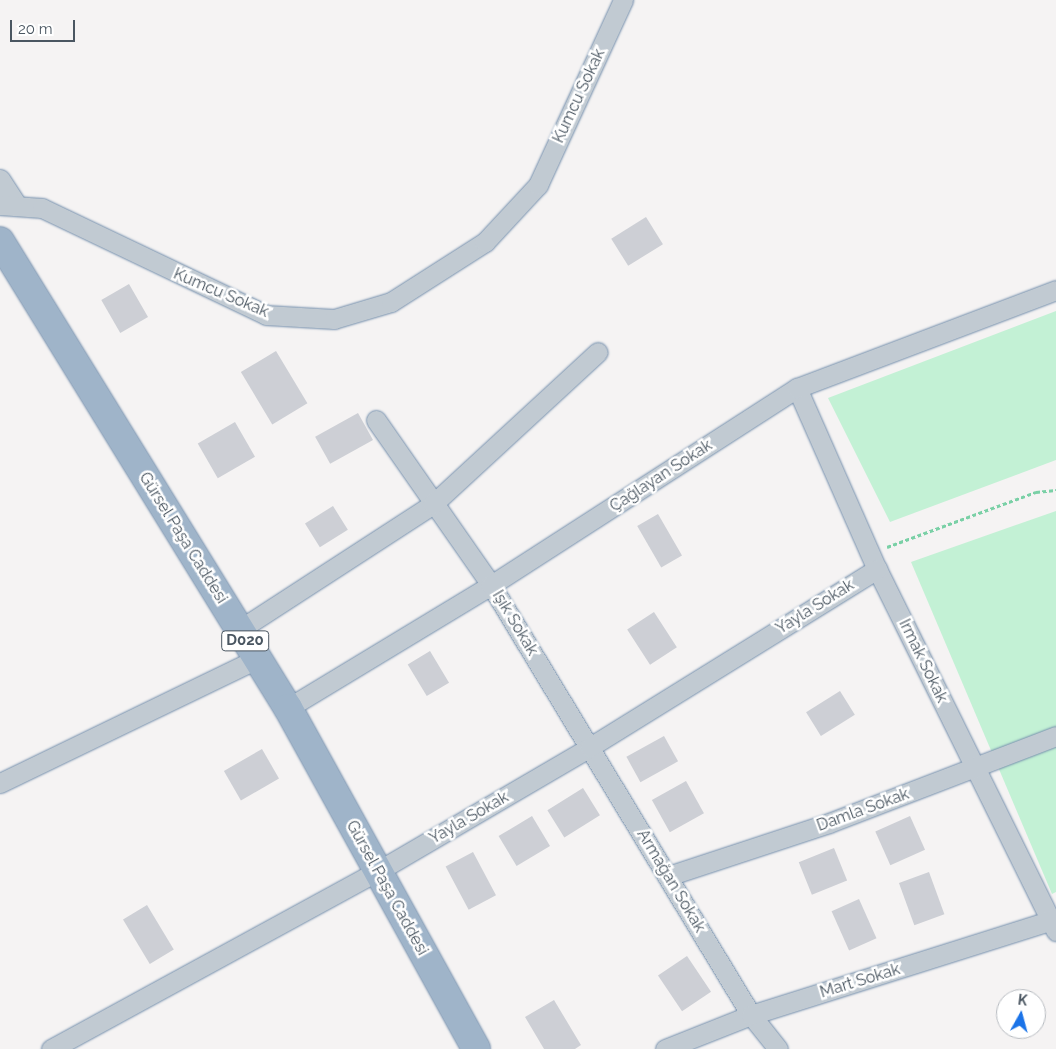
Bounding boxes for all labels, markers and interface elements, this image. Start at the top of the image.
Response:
scale bar [12,10,78,42]
text: 20 m [18,20,53,38]
street label: Kumcu Sokak [549,46,609,146]
street label: Kumcu Sokak [171,264,271,322]
street label: Çağlayan Sokak [606,436,716,516]
street label: Gürsel Paşa Caddesi [135,469,231,607]
street label: Yayla Sokak [773,576,857,638]
street label: Işık Sokak [488,587,542,659]
street label: Irmak Sokak [895,616,951,706]
road number: D020 [220,628,270,654]
street label: Damla Sokak [814,784,912,836]
street label: Yayla Sokak [426,788,512,848]
street label: Gürsel Paşa Caddesi [342,817,432,959]
street label: Armağan Sokak [633,826,709,936]
street label: Mart Sokak [818,960,902,1002]
north arrow [996,989,1046,1039]
text: K [1017,992,1028,1009]

